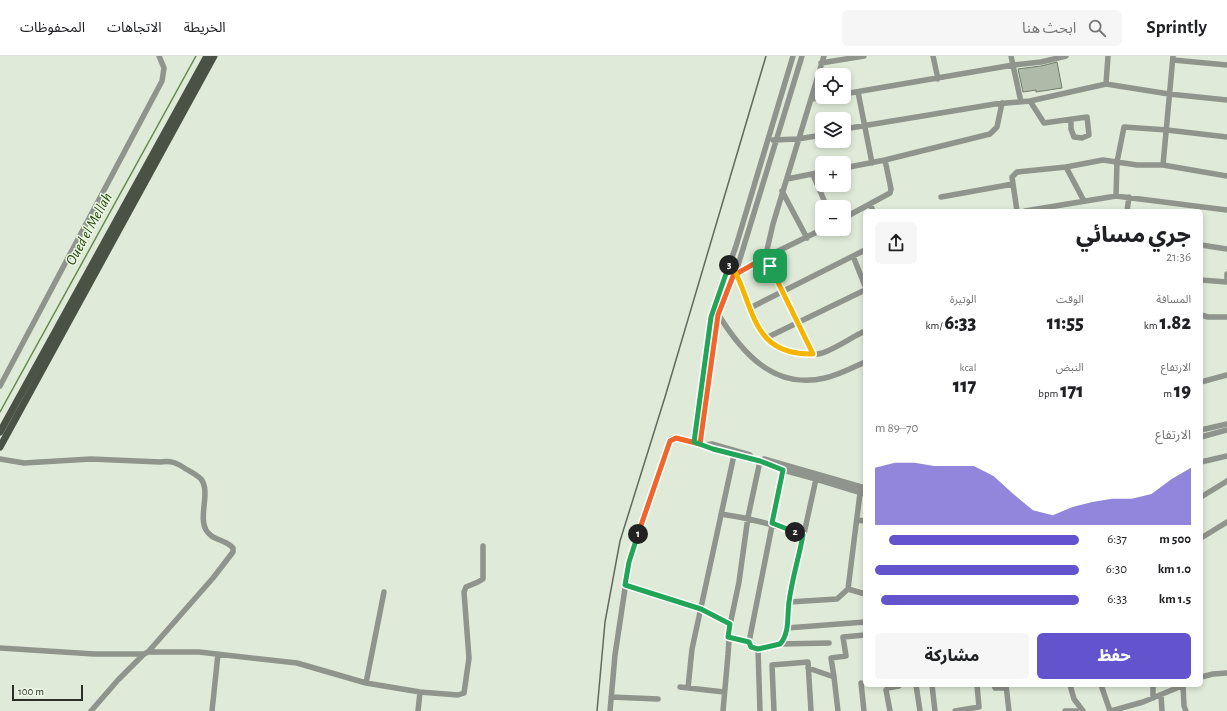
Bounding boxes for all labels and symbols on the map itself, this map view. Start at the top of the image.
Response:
water label: Oued el Mellah [63,190,115,268]
pin [753,249,787,283]
pin: 3 [719,255,739,275]
pin: 2 [785,522,805,542]
pin: 1 [628,524,648,544]
scale bar [12,683,83,702]

